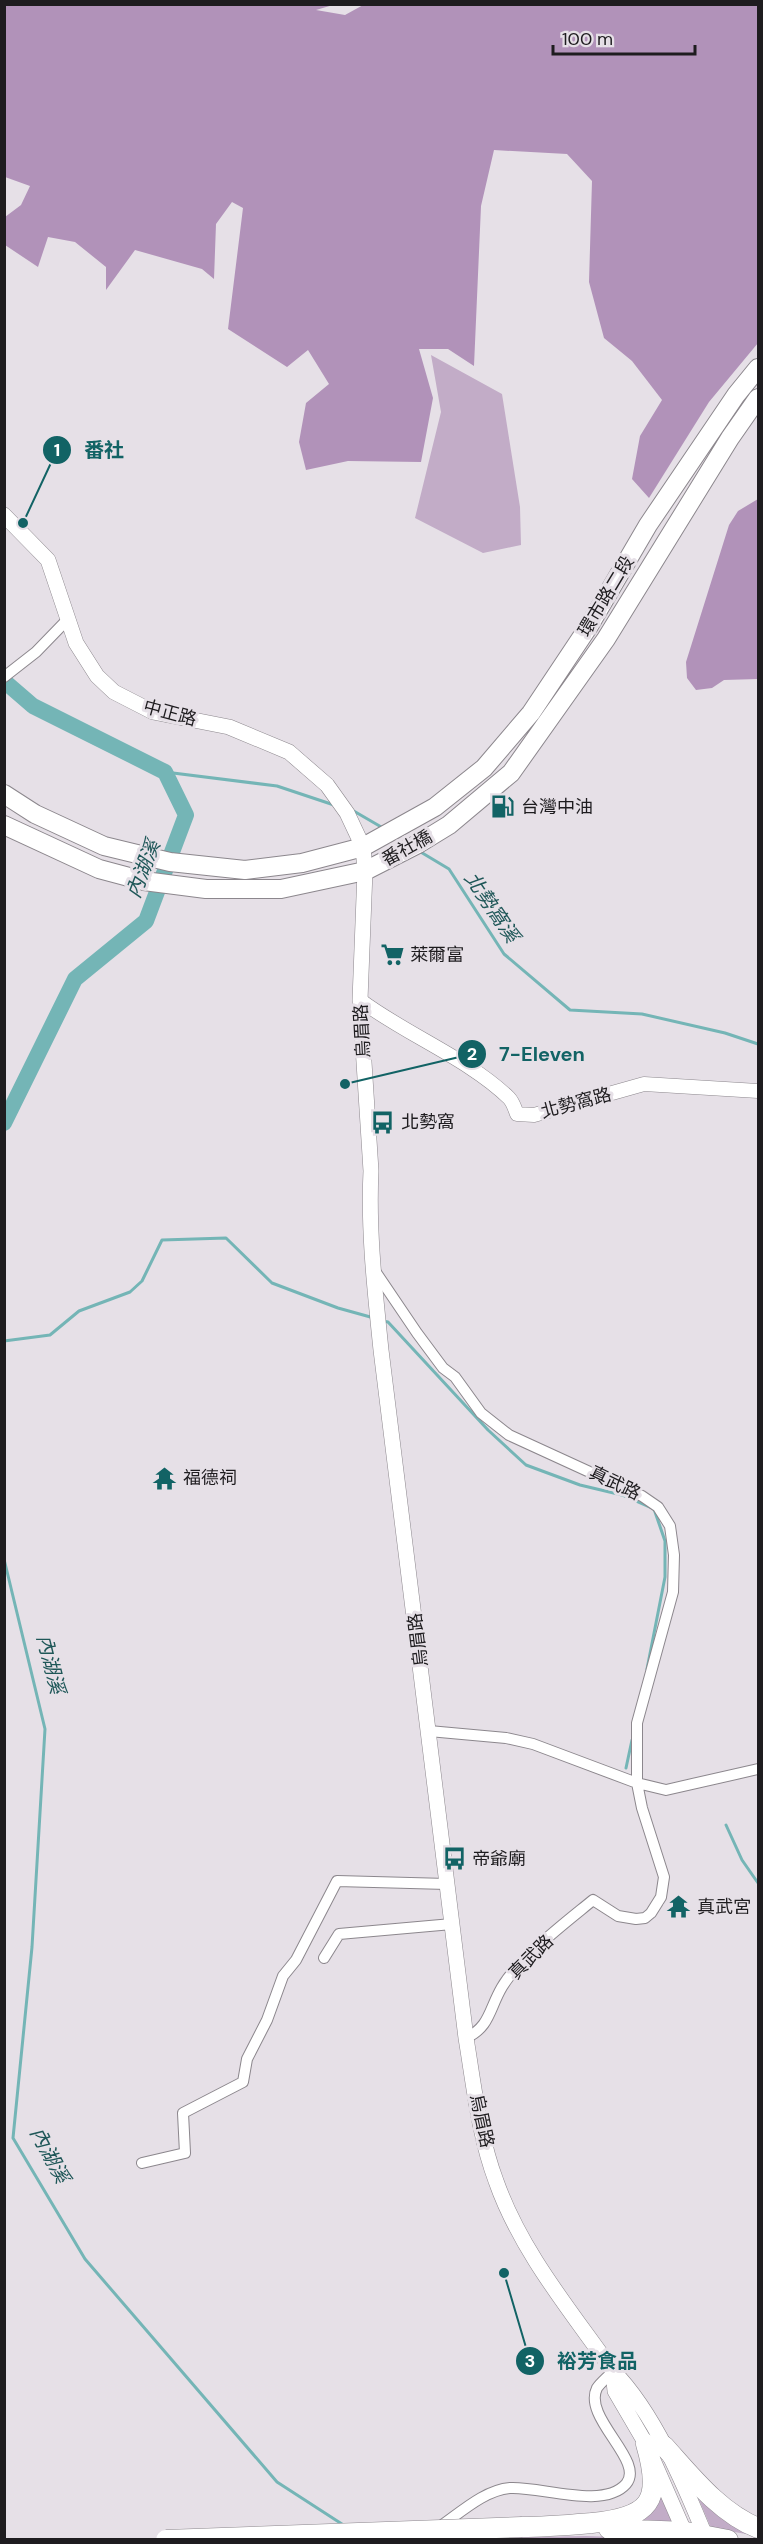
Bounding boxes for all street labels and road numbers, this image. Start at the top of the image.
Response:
street label: 環市路二段 [573,551,639,641]
street label: 中正路 [141,694,199,732]
street label: 番社橋 [378,824,436,872]
street label: 烏眉路 [349,1003,375,1059]
street label: 北勢窩路 [538,1082,614,1124]
street label: 真武路 [585,1460,645,1506]
street label: 烏眉路 [403,1612,433,1668]
street label: 真武路 [503,1929,559,1985]
street label: 烏眉路 [465,2092,499,2150]

